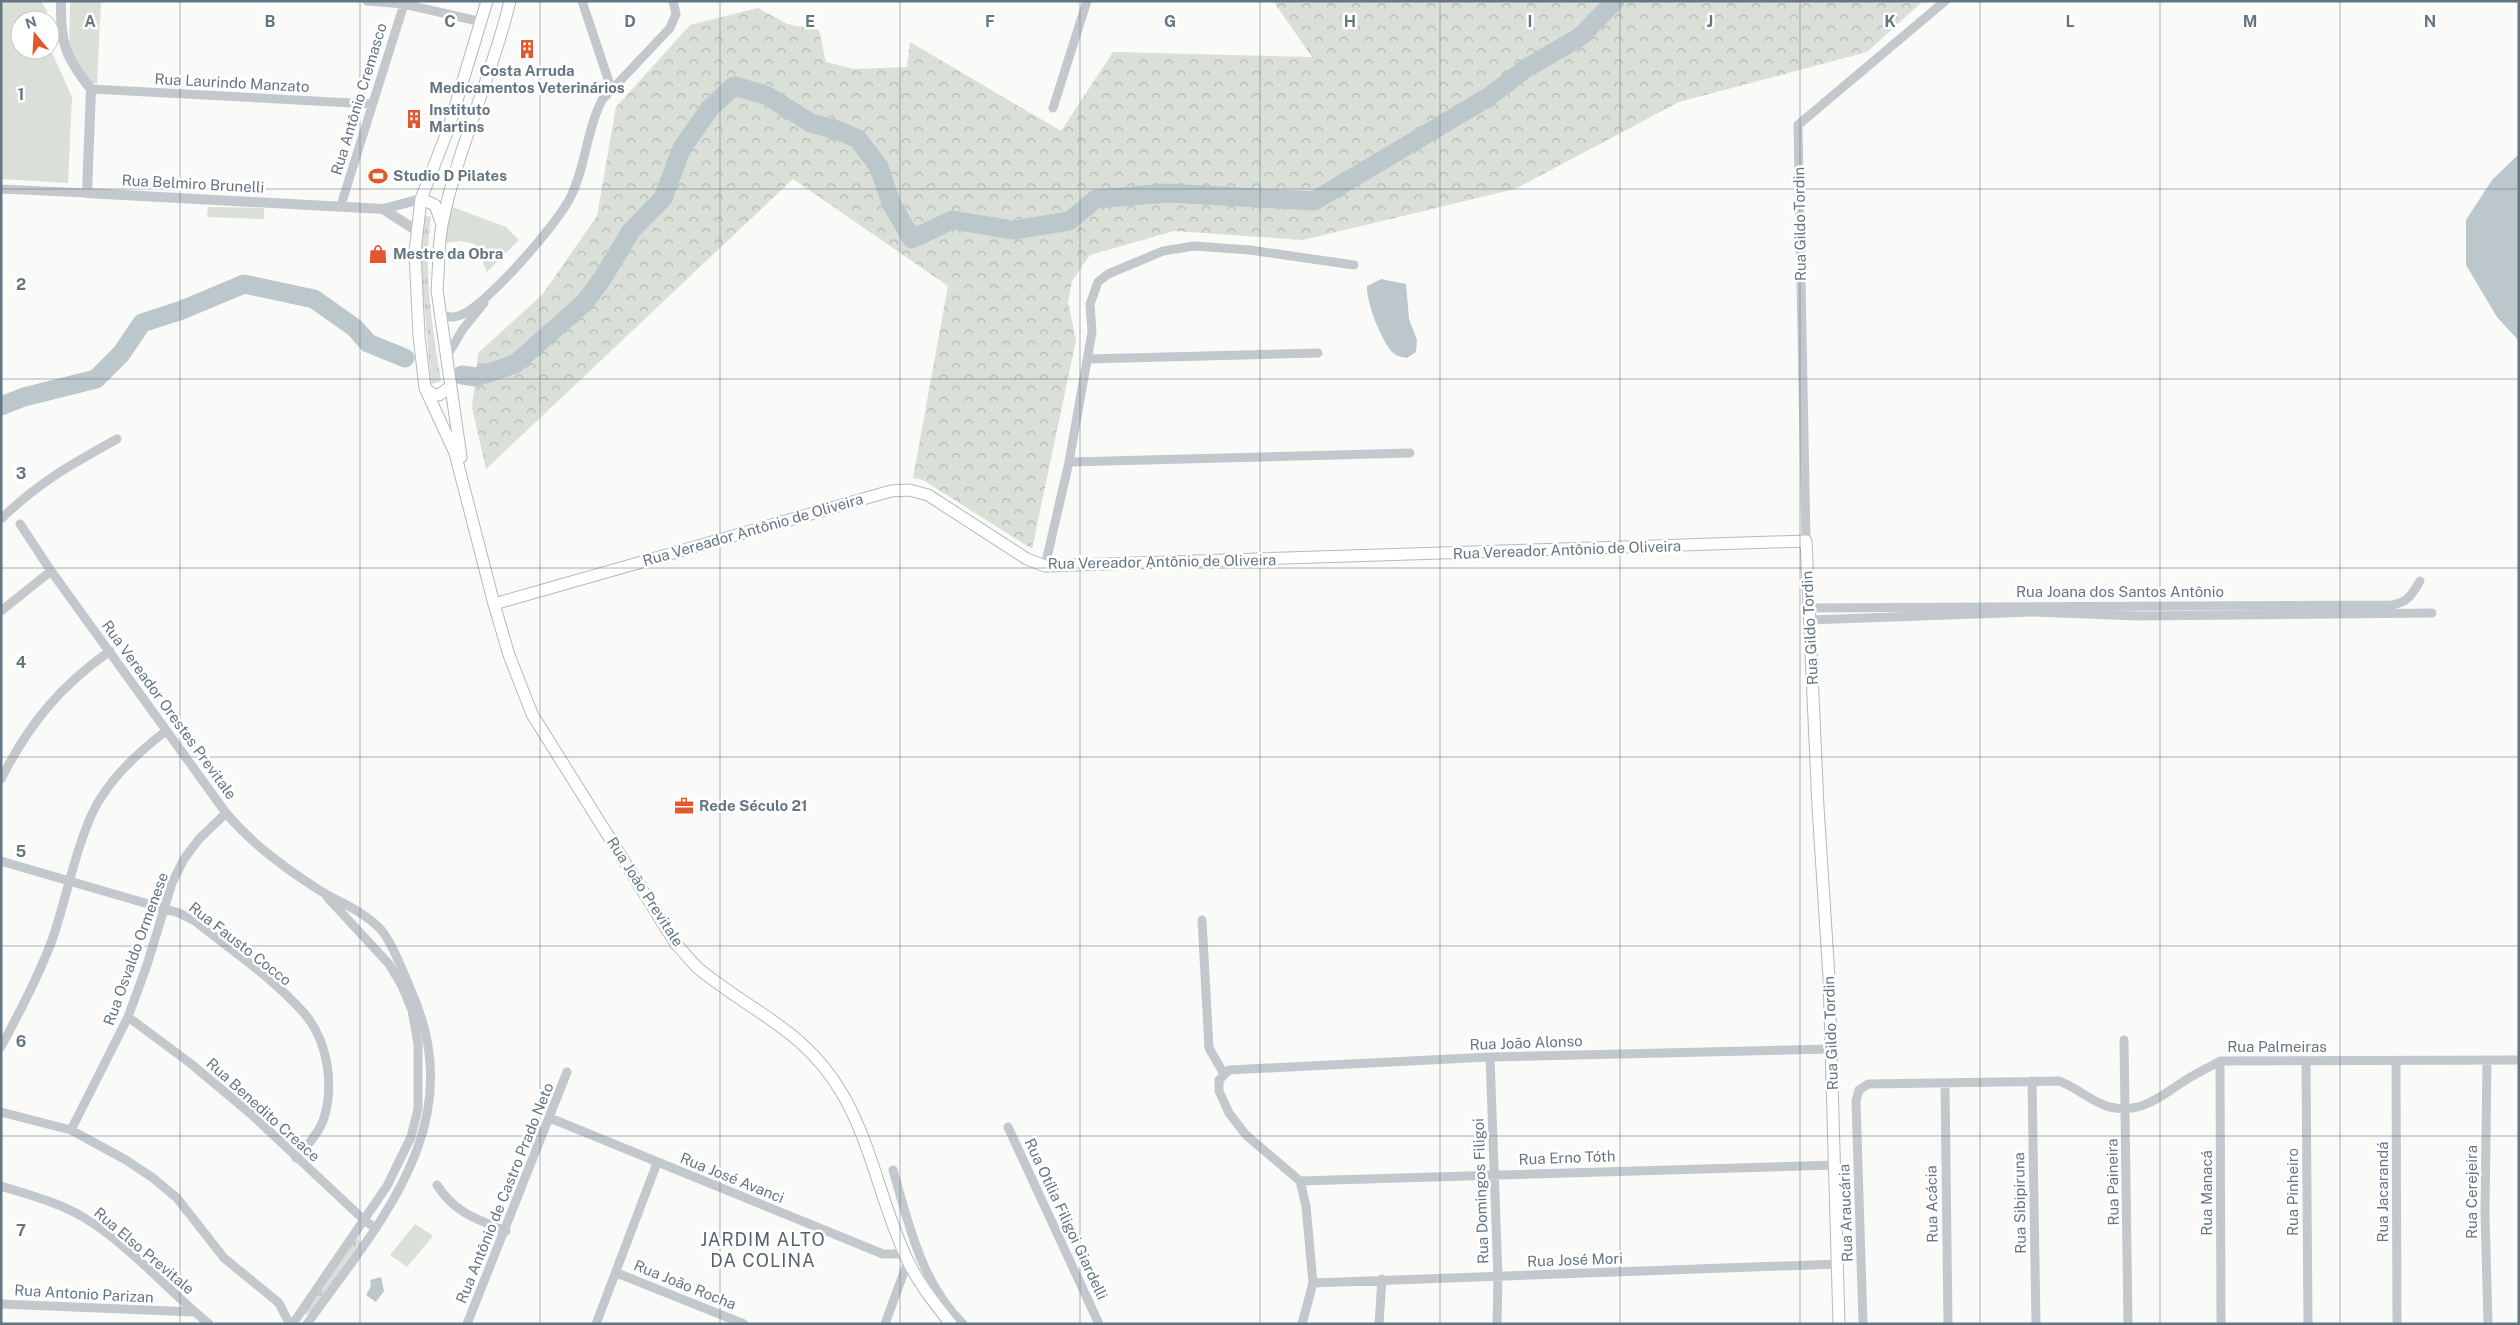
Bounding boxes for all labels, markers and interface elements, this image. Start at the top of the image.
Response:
north arrow [10,10,60,60]
text: A [84,12,96,31]
text: B [265,12,276,31]
text: C [444,12,456,31]
text: D [624,12,636,31]
text: E [805,12,815,31]
text: F [985,12,995,31]
text: G [1164,12,1176,31]
text: H [1344,12,1356,31]
text: I [1528,12,1532,31]
text: J [1707,12,1713,31]
text: K [1884,12,1896,31]
text: L [2065,12,2075,31]
text: M [2243,12,2257,31]
text: N [2424,12,2436,31]
text: N [23,13,39,32]
street label: Rua Antônio Cremasco [327,21,390,177]
building icon: Costa Arruda Medicamentos Veterinários [516,38,538,60]
place label: Costa Arruda Medicamentos Veterinários [429,62,625,96]
street label: Rua Laurindo Manzato [154,70,310,95]
text: 1 [18,85,24,104]
place label: Instituto Martins [429,101,491,135]
building icon: Instituto Martins [403,108,425,130]
sports icon: Studio D Pilates [367,165,389,187]
place label: Studio D Pilates [393,167,507,184]
street label: Rua Gildo Tordin [1790,167,1809,281]
street label: Rua Belmiro Brunelli [121,171,265,196]
shop icon: Mestre da Obra [367,243,389,265]
place label: Mestre da Obra [393,245,503,262]
text: 2 [16,275,26,294]
text: 3 [16,464,26,483]
street label: Rua Vereador Antônio de Oliveira [641,490,865,569]
street label: Rua Vereador Antônio de Oliveira [1452,537,1682,562]
street label: Rua Vereador Antônio de Oliveira [1048,551,1276,572]
street label: Rua Gildo Tordin [1798,571,1821,686]
street label: Rua Joana dos Santos Antônio [2016,583,2224,600]
street label: Rua Vereador Orestes Previtale [99,617,240,803]
text: 4 [16,653,27,672]
office icon: Rede Século 21 [673,795,695,817]
place label: Rede Século 21 [699,797,807,814]
street label: Rua João Previtale [604,834,687,950]
text: 5 [16,842,27,861]
street label: Rua Osvaldo Ormenese [100,870,171,1028]
street label: Rua Fausto Cocco [186,898,295,989]
street label: Rua Gildo Tordin [1820,976,1841,1090]
text: 6 [16,1032,26,1051]
street label: Rua João Alonso [1469,1032,1583,1053]
street label: Rua Palmeiras [2227,1038,2327,1055]
street label: Rua Benedito Creace [203,1054,323,1165]
street label: Rua Antônio de Castro Prado Neto [452,1080,557,1306]
street label: Rua Domingos Filigoi [1469,1118,1492,1264]
street label: Rua Otília Filigoi Giardelli [1022,1136,1111,1302]
street label: Rua Paineira [2103,1138,2122,1226]
street label: Rua Jacarandá [2374,1142,2391,1242]
street label: Rua Cerejeira [2463,1145,2480,1239]
street label: Rua Erno Tóth [1518,1147,1616,1168]
street label: Rua Pinheiro [2284,1148,2301,1236]
street label: Rua José Avanci [678,1149,787,1206]
street label: Rua Manacá [2198,1150,2215,1236]
street label: Rua Sibipiruna [2010,1152,2029,1254]
street label: Rua Araucária [1835,1164,1856,1262]
street label: Rua Acácia [1922,1165,1941,1243]
street label: Rua Elso Previtale [91,1204,198,1297]
text: 7 [16,1221,26,1240]
district label: JARDIM ALTO DA COLINA [700,1229,826,1271]
street label: Rua José Mori [1527,1249,1623,1270]
street label: Rua João Rocha [632,1256,739,1313]
street label: Rua Antonio Parizan [14,1281,154,1306]

